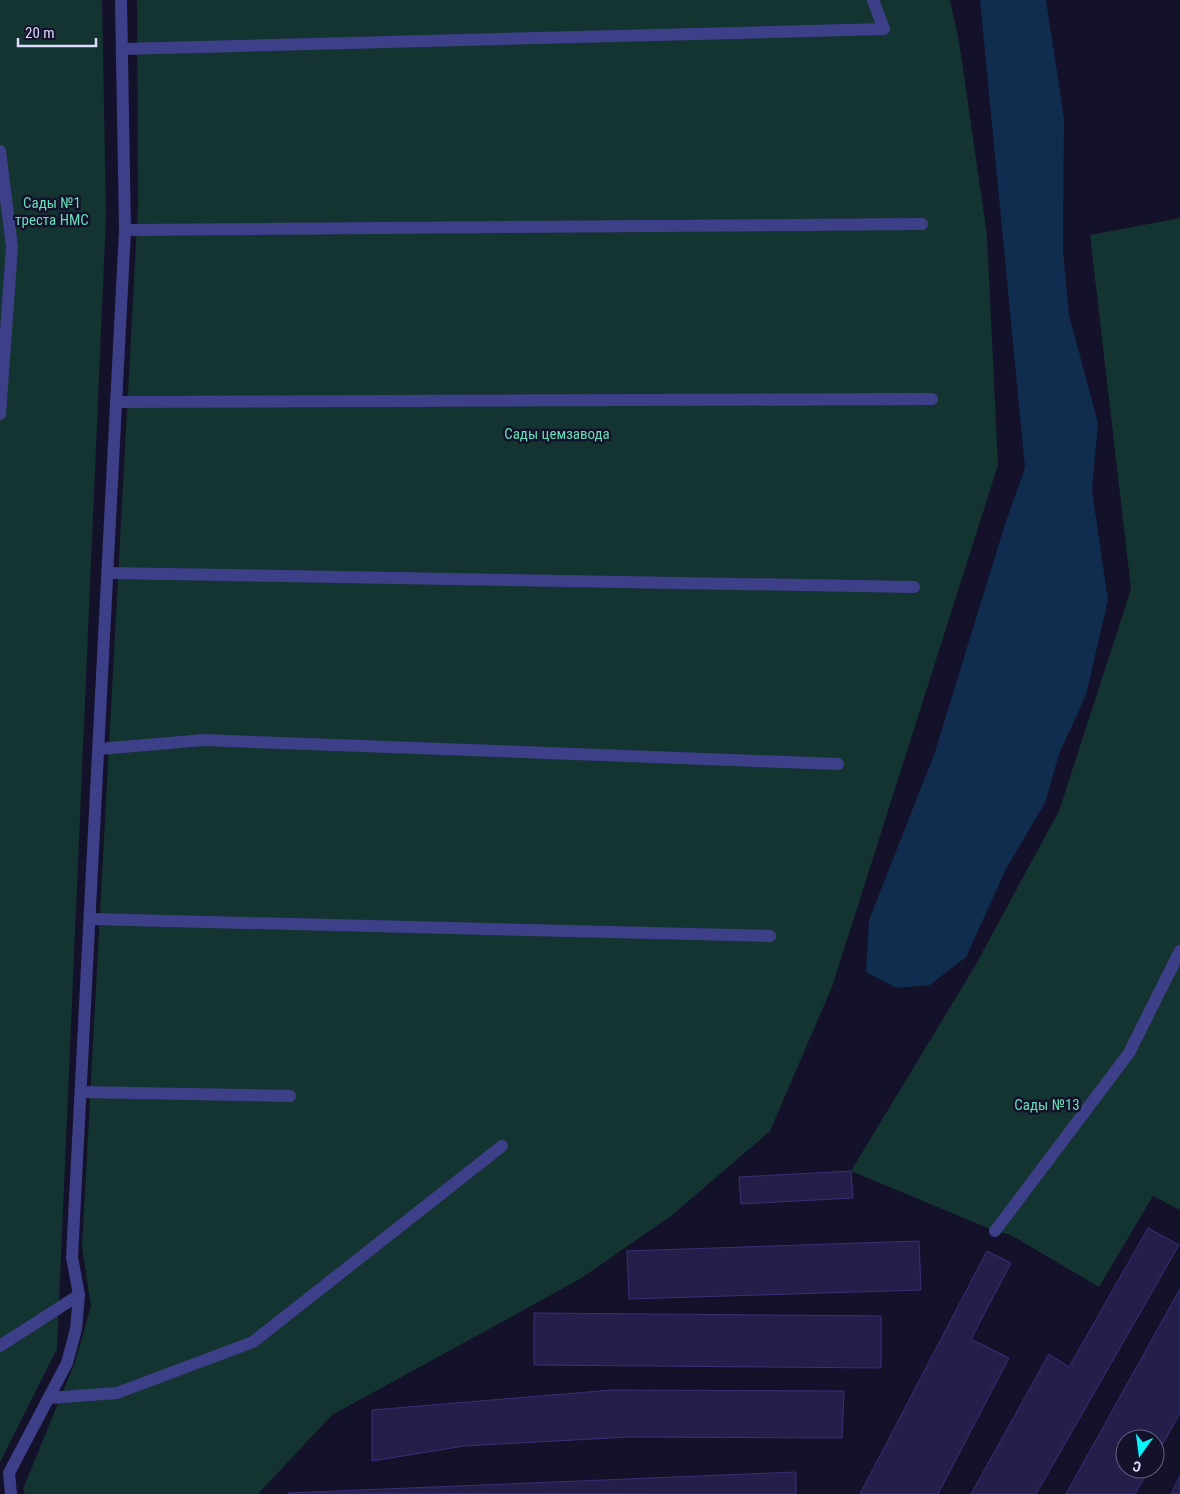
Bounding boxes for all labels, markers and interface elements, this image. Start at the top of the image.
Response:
scale bar [18,15,95,47]
text: 20 m [25,24,55,42]
park label: Сады №1 треста НМС [15,194,89,229]
park label: Сады цемзавода [504,425,610,443]
park label: Сады №13 [1014,1096,1080,1114]
north arrow [1115,1429,1165,1479]
text: С [1131,1458,1143,1475]

